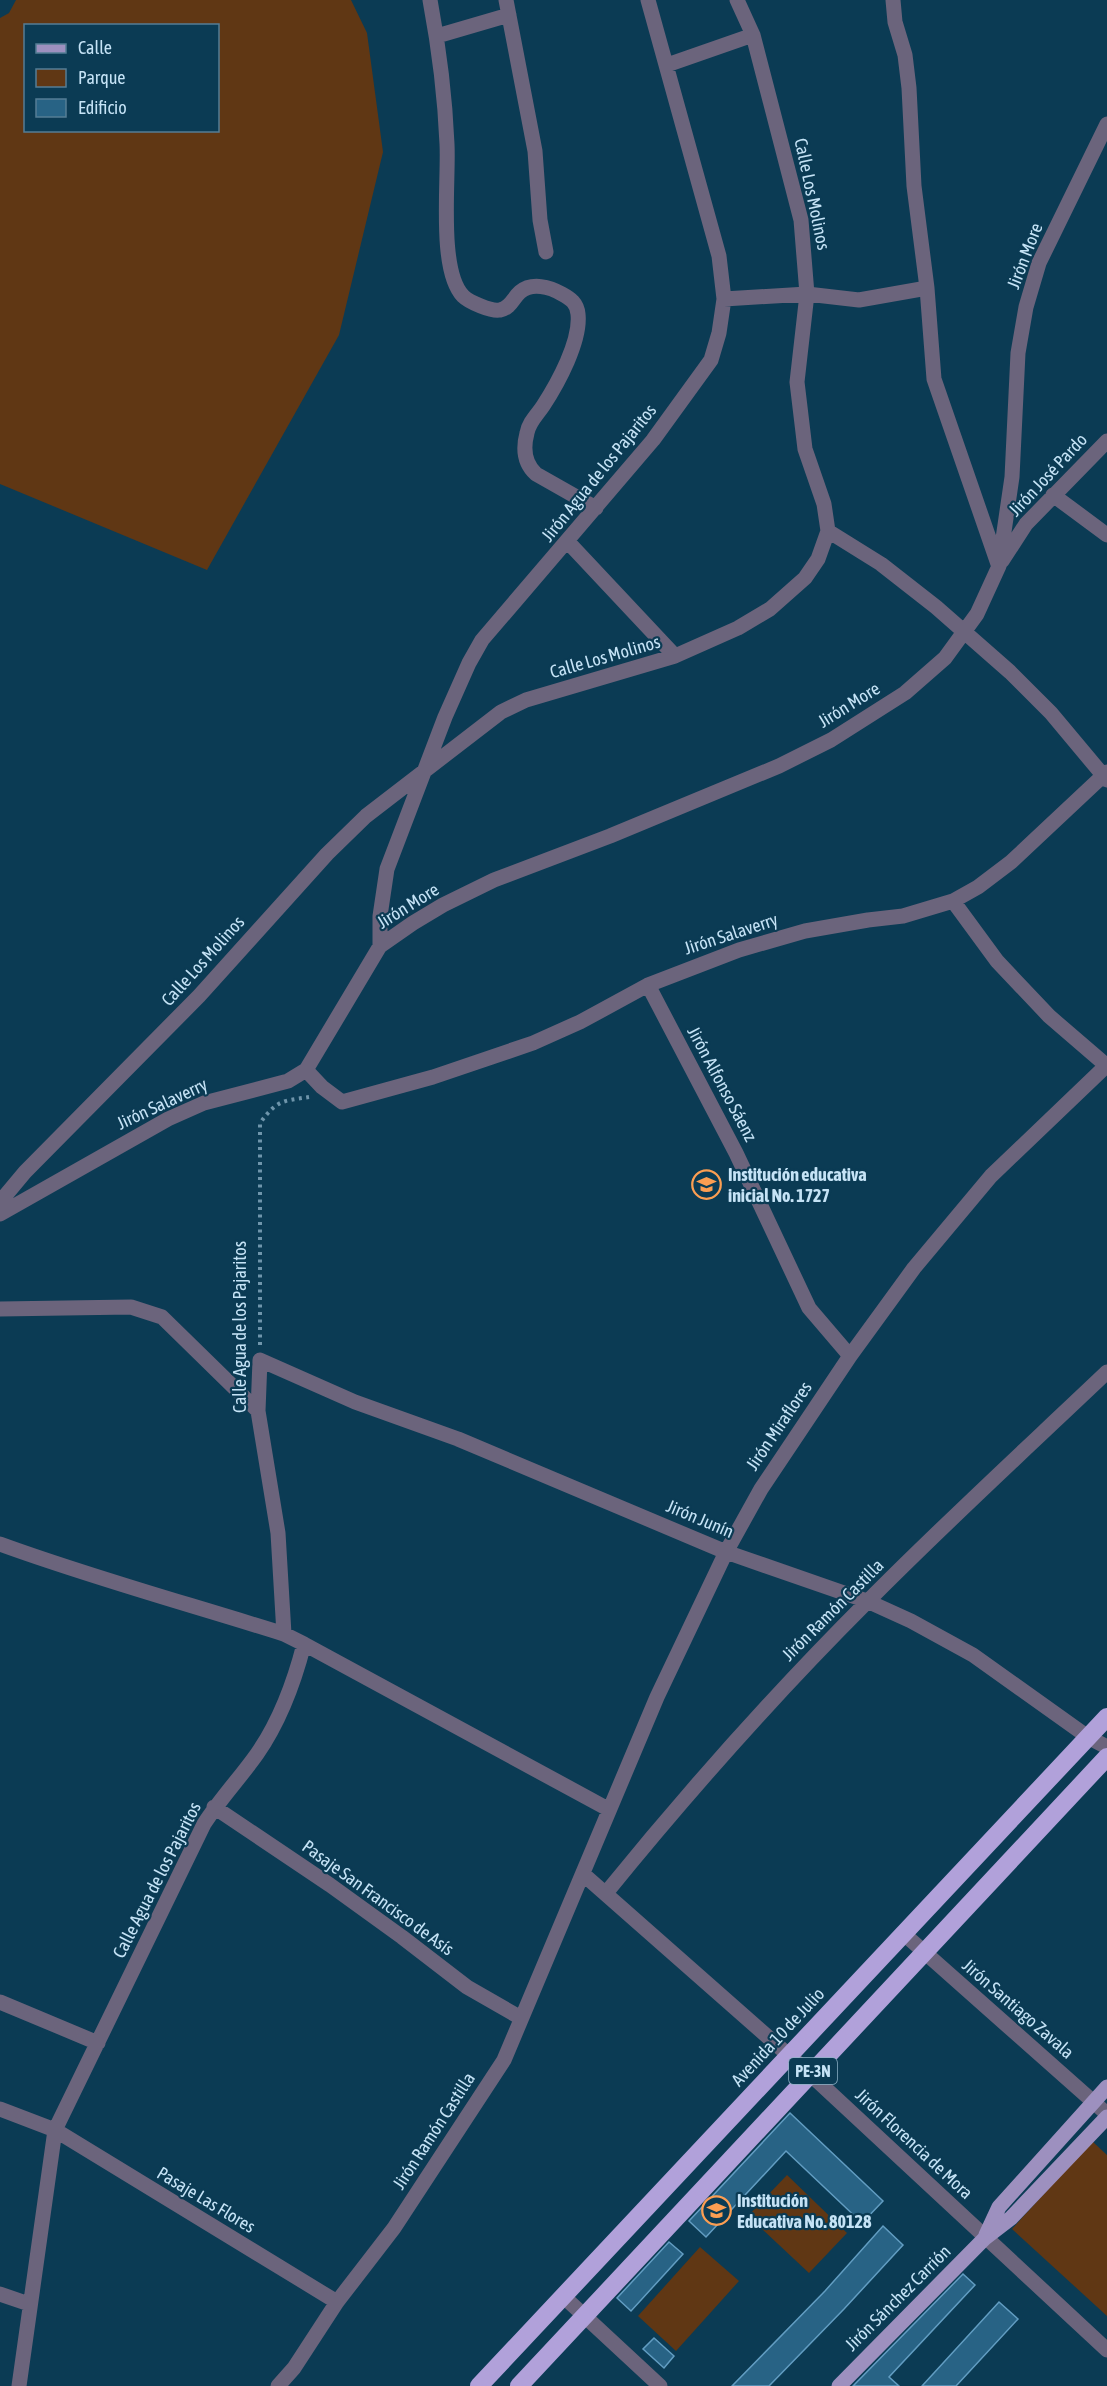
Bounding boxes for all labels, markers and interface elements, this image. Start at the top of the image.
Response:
legend [24,24,219,132]
text: Calle [78,37,112,58]
text: Parque [78,67,126,88]
text: Edificio [78,97,127,118]
street label: Calle Los Molinos [790,136,835,252]
street label: Jirón More [1002,220,1047,292]
street label: Jirón Agua de los Pajaritos [537,400,660,546]
street label: Jirón José Pardo [1004,429,1091,520]
street label: Calle Los Molinos [547,631,662,682]
street label: Jirón More [814,677,884,732]
street label: Jirón More [373,878,443,933]
street label: Jirón Salaverry [681,908,780,959]
street label: Calle Los Molinos [157,911,248,1010]
street label: Jirón Alfonso Sáenz [683,1023,762,1145]
street label: Jirón Salaverry [113,1073,210,1134]
place label: Institución educativa inicial No. 1727 [728,1164,867,1206]
school or university icon: Institución educativa inicial No. 1727 [691,1169,723,1201]
street label: Calle Agua de los Pajaritos [229,1241,250,1413]
street label: Jirón Miraflores [741,1377,816,1474]
street label: Jirón Junín [663,1495,737,1542]
street label: Jirón Ramón Castilla [778,1555,888,1665]
street label: Calle Agua de los Pajaritos [108,1798,205,1961]
street label: Pasaje San Francisco de Asís [299,1836,458,1960]
street label: Jirón Santiago Zavala [958,1955,1078,2063]
street label: Avenida 10 de Julio [727,1983,829,2090]
road number: PE-3N [789,2058,837,2084]
street label: Jirón Ramón Castilla [388,2068,479,2193]
street label: Jirón Florencia de Mora [852,2084,977,2203]
street label: Pasaje Las Flores [153,2162,259,2237]
place label: Institución Educativa No. 80128 [737,2190,872,2232]
school or university icon: Institución Educativa No. 80128 [700,2195,732,2227]
street label: Jirón Sánchez Carrión [841,2241,955,2355]

